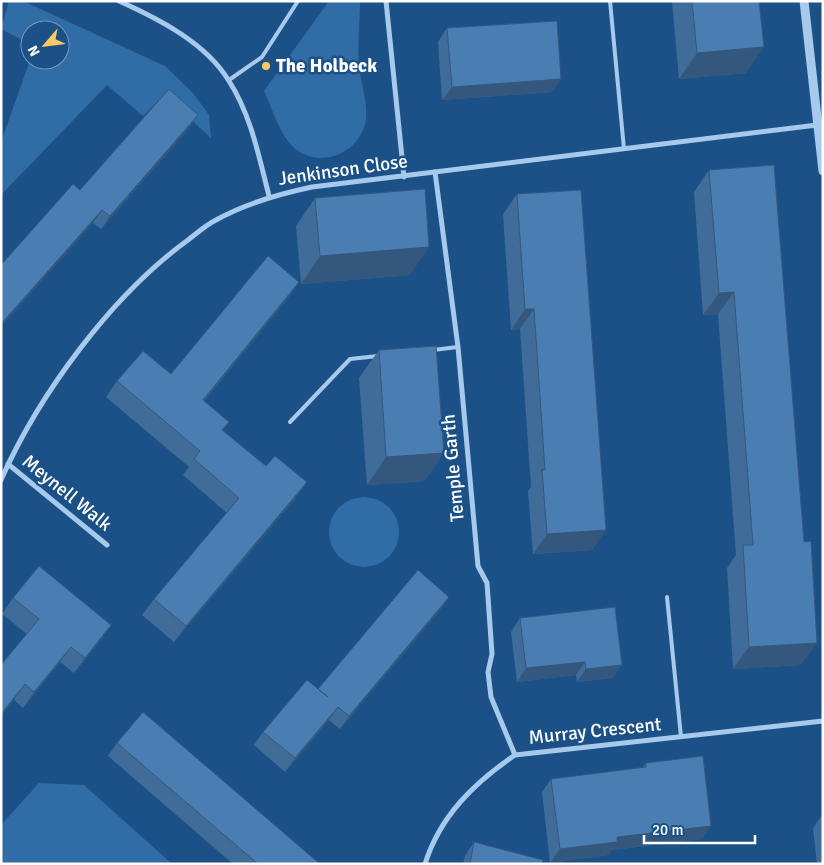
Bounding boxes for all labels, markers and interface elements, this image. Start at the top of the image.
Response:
north arrow [20,20,70,70]
text: N [24,43,44,59]
place label: The Holbeck [276,54,377,78]
marker: The Holbeck [260,60,272,72]
street label: Jenkinson Close [277,149,409,191]
street label: Temple Garth [436,413,470,523]
street label: Meynell Walk [17,449,117,537]
street label: Murray Crescent [527,712,663,750]
scale bar [644,812,755,844]
text: 20 m [652,821,683,839]

